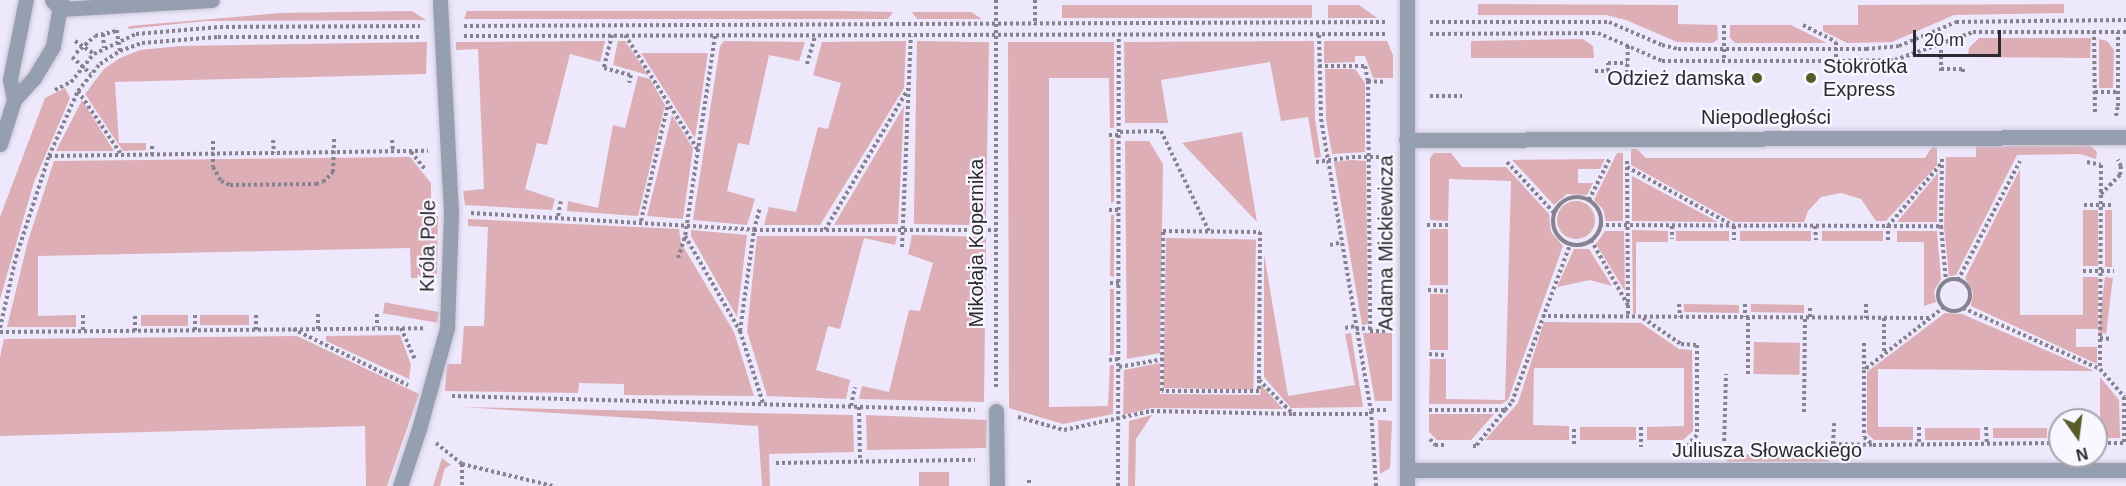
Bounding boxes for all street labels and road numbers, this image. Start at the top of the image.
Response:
street label: Niepodległości [1701,105,1831,129]
street label: Adama Mickiewicza [1374,155,1398,331]
street label: Mikołaja Kopernika [964,159,988,327]
street label: Króla Pole [415,200,441,292]
street label: Juliusza Słowackiego [1672,438,1862,462]

